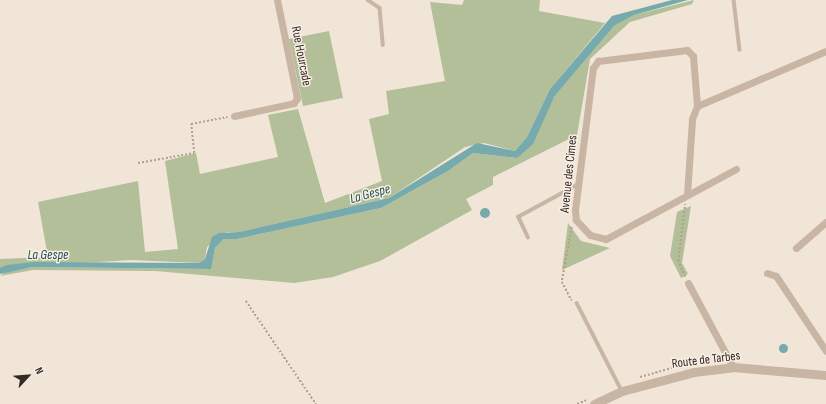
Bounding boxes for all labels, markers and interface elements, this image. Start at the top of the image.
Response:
street label: Rue Hourcade [288,25,314,87]
street label: Avenue des Cimes [557,134,581,214]
water label: La Gespe [348,181,392,207]
water label: La Gespe [27,247,69,263]
street label: Route de Tarbes [671,348,741,372]
north arrow [8,356,48,396]
text: N [32,365,46,376]

